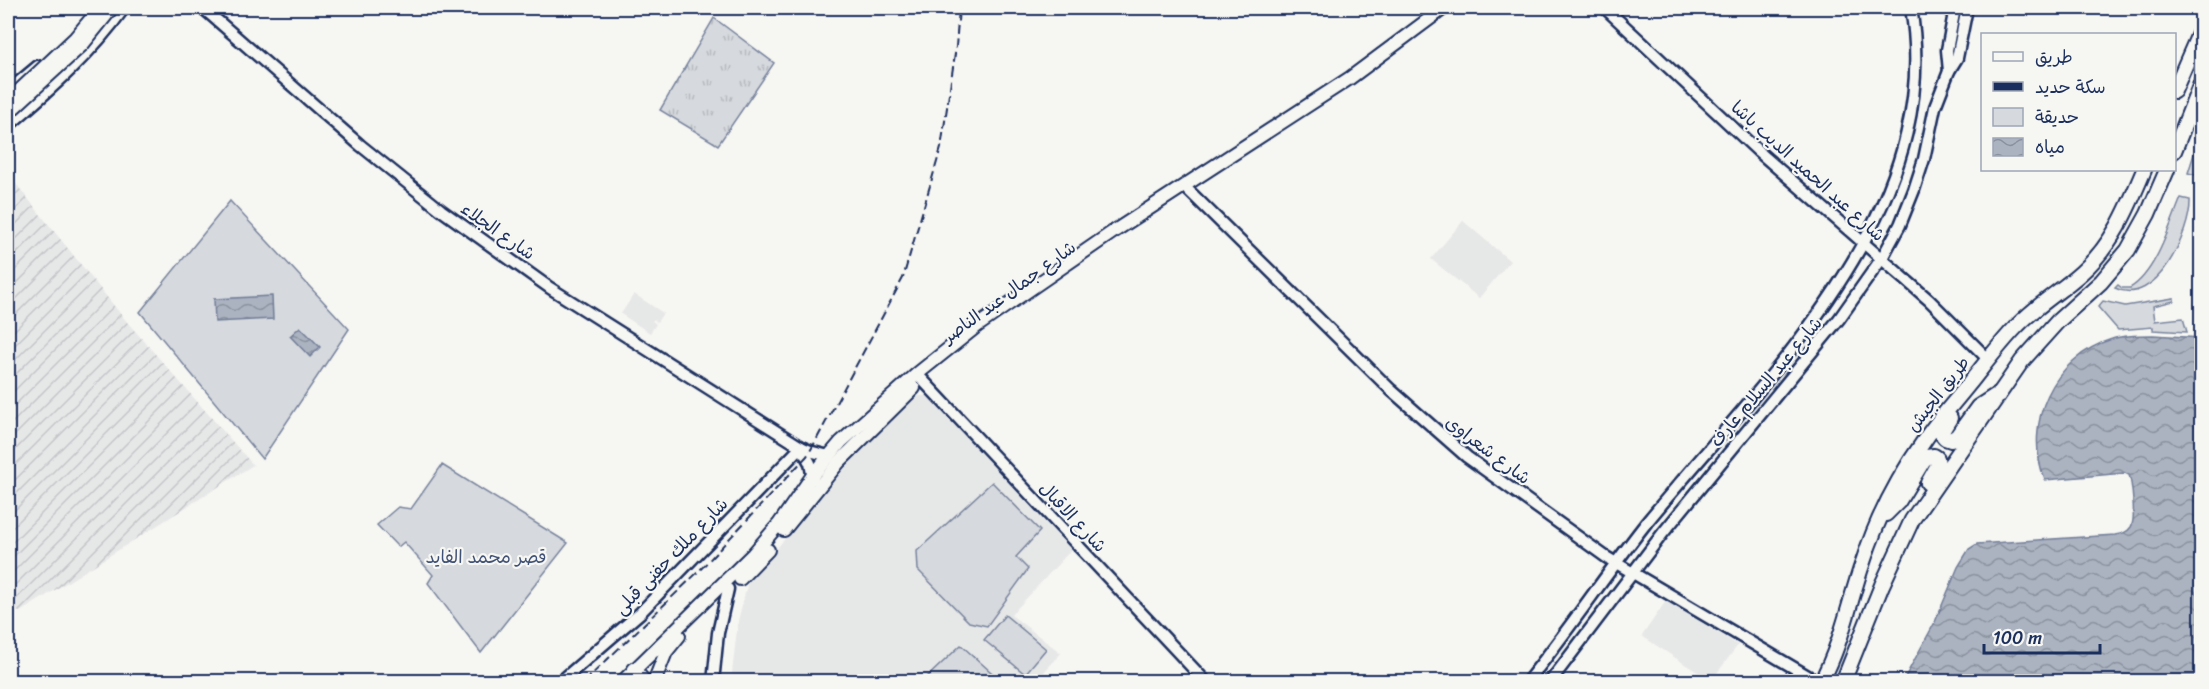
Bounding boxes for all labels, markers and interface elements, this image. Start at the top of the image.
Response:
legend [1981,33,2176,171]
text: طريق [2035,41,2073,73]
text: سكة حديد [2035,71,2106,103]
street label: شارع عبد الحميد الديب باشا [1723,92,1893,250]
text: حديقة [2035,101,2079,133]
text: مياه [2035,131,2065,163]
street label: شارع الجلاء [454,193,542,269]
street label: شارع جمال عبد الناصر [933,232,1083,353]
street label: شارع عبد السلام عارف [1701,309,1831,455]
street label: طريق الجيش [1898,349,1978,439]
street label: شارع شعراوى [1438,407,1538,493]
street label: شارع الاقبال [1031,474,1115,560]
street label: شارع ملك حفنى قبلى [606,489,736,623]
park label: قصر محمد الفايد [426,541,546,573]
scale bar [1984,617,2100,655]
text: 100 m [1993,622,2042,654]

